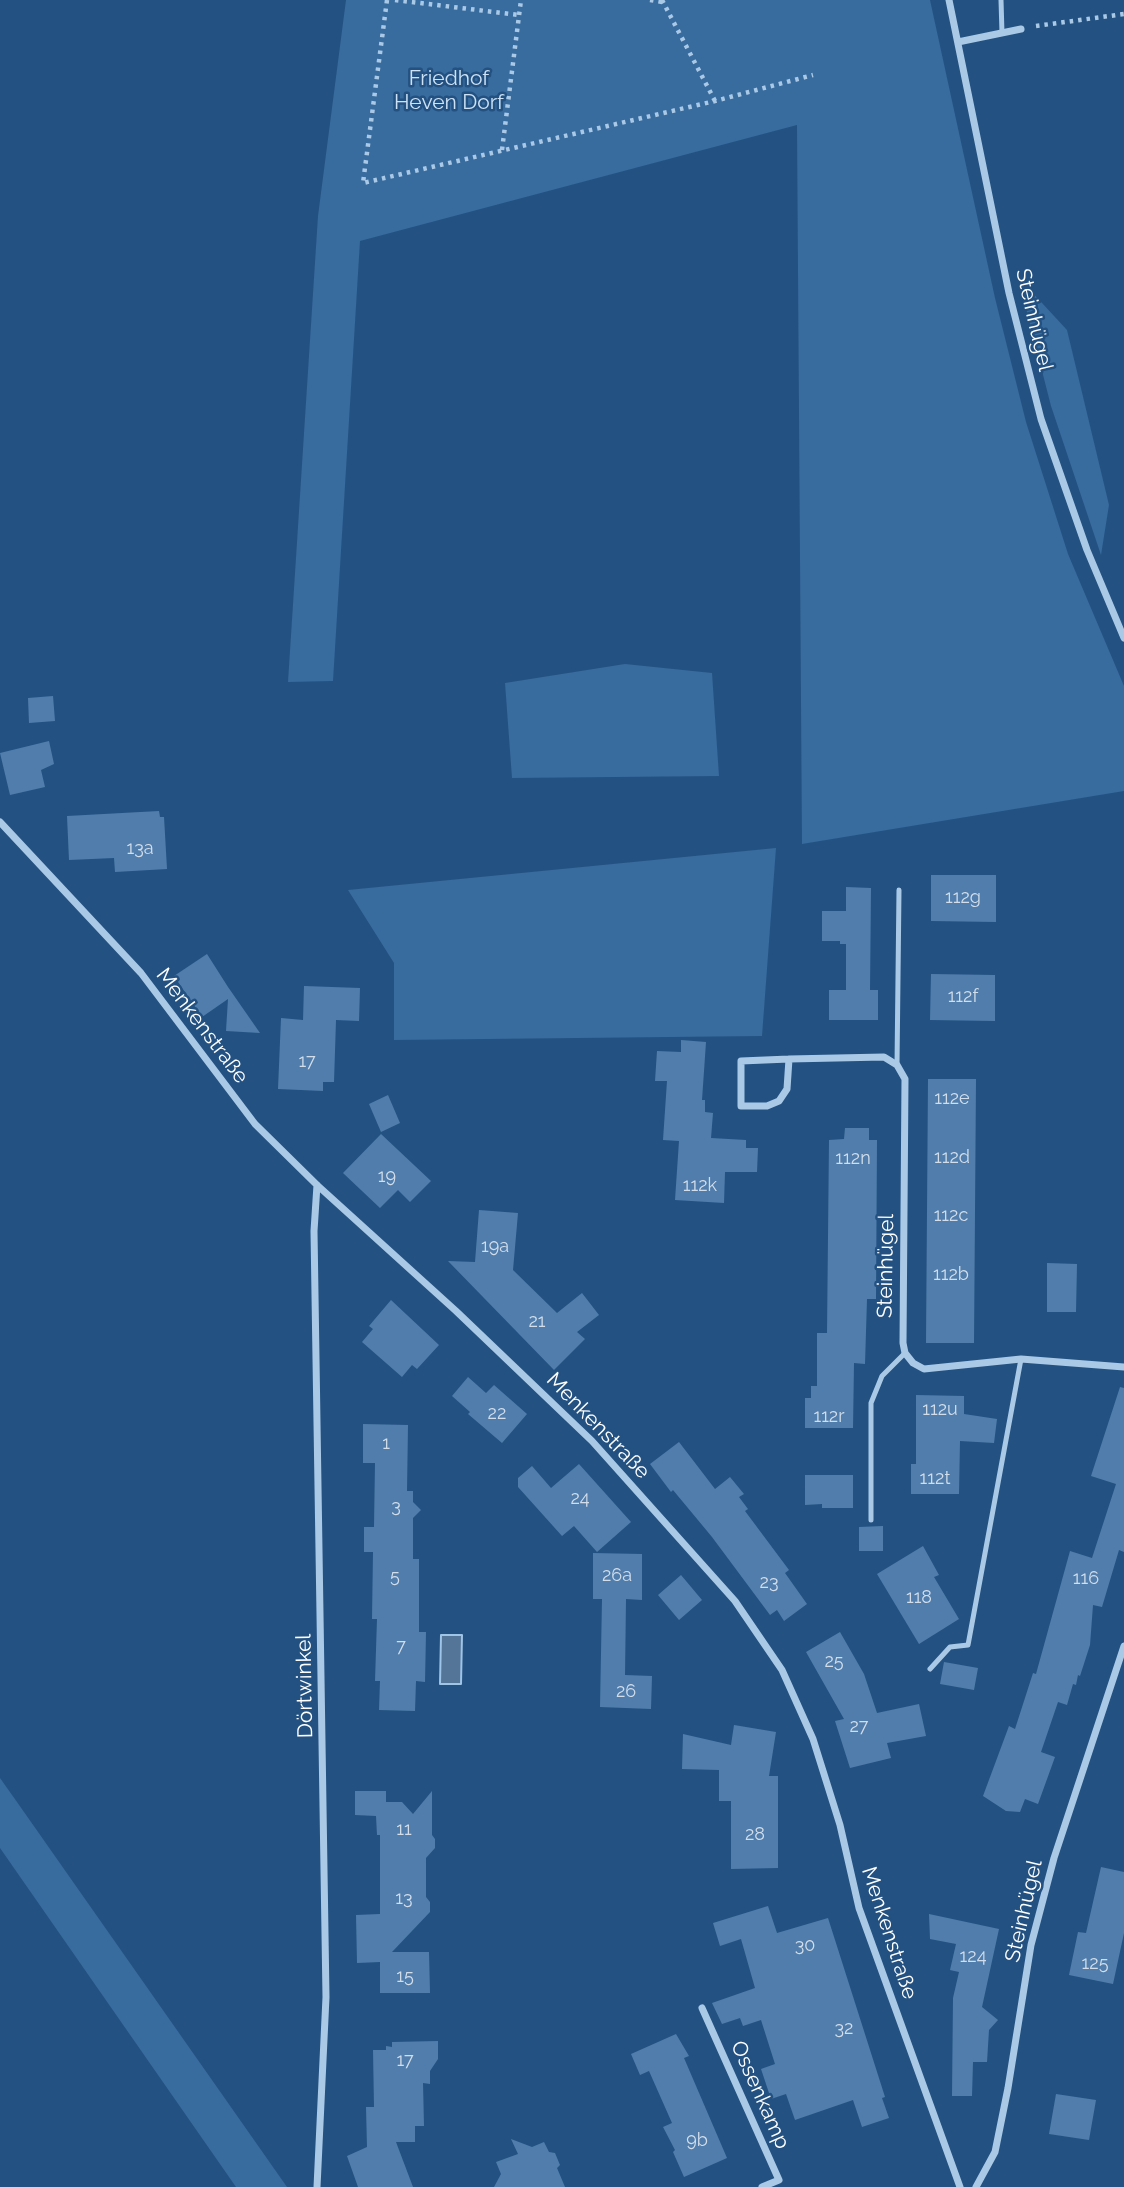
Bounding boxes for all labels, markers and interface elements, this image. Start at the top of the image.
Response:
park label: Friedhof Heven Dorf [394,66,504,116]
street label: Steinhügel [1010,266,1058,374]
house number: 13a [126,838,154,860]
house number: 112g [945,887,981,909]
street label: Menkenstraße [150,963,254,1089]
house number: 112f [948,986,978,1008]
house number: 17 [298,1051,316,1073]
house number: 112e [934,1088,970,1110]
house number: 112d [934,1147,970,1169]
house number: 112n [835,1148,871,1170]
house number: 19 [378,1166,396,1188]
house number: 112k [683,1175,717,1197]
house number: 112c [934,1205,968,1227]
street label: Steinhügel [872,1214,900,1318]
house number: 19a [481,1236,509,1258]
house number: 112b [933,1264,969,1286]
house number: 21 [528,1311,546,1333]
street label: Menkenstraße [541,1368,655,1484]
house number: 112u [922,1399,958,1421]
house number: 22 [488,1403,506,1425]
house number: 112r [813,1406,845,1428]
house number: 1 [382,1433,390,1455]
house number: 112t [920,1468,950,1490]
house number: 24 [570,1488,590,1510]
house number: 3 [391,1496,401,1518]
house number: 26a [602,1565,632,1587]
house number: 5 [390,1566,400,1588]
house number: 116 [1073,1568,1099,1590]
house number: 23 [760,1572,778,1594]
house number: 118 [906,1587,932,1609]
street label: Dörtwinkel [291,1634,319,1738]
house number: 7 [396,1636,406,1658]
house number: 25 [824,1651,844,1673]
house number: 26 [616,1681,636,1703]
house number: 27 [849,1716,869,1738]
house number: 11 [396,1819,412,1841]
house number: 28 [745,1824,765,1846]
street label: Steinhügel [1000,1857,1048,1965]
street label: Menkenstraße [856,1864,922,2002]
house number: 13 [395,1888,413,1910]
house number: 30 [795,1935,815,1957]
house number: 124 [960,1946,986,1968]
house number: 125 [1082,1953,1108,1975]
house number: 15 [396,1966,414,1988]
house number: 32 [835,2018,853,2040]
street label: Ossenkamp [725,2037,795,2153]
house number: 17 [396,2050,414,2072]
house number: 9b [686,2130,708,2152]

